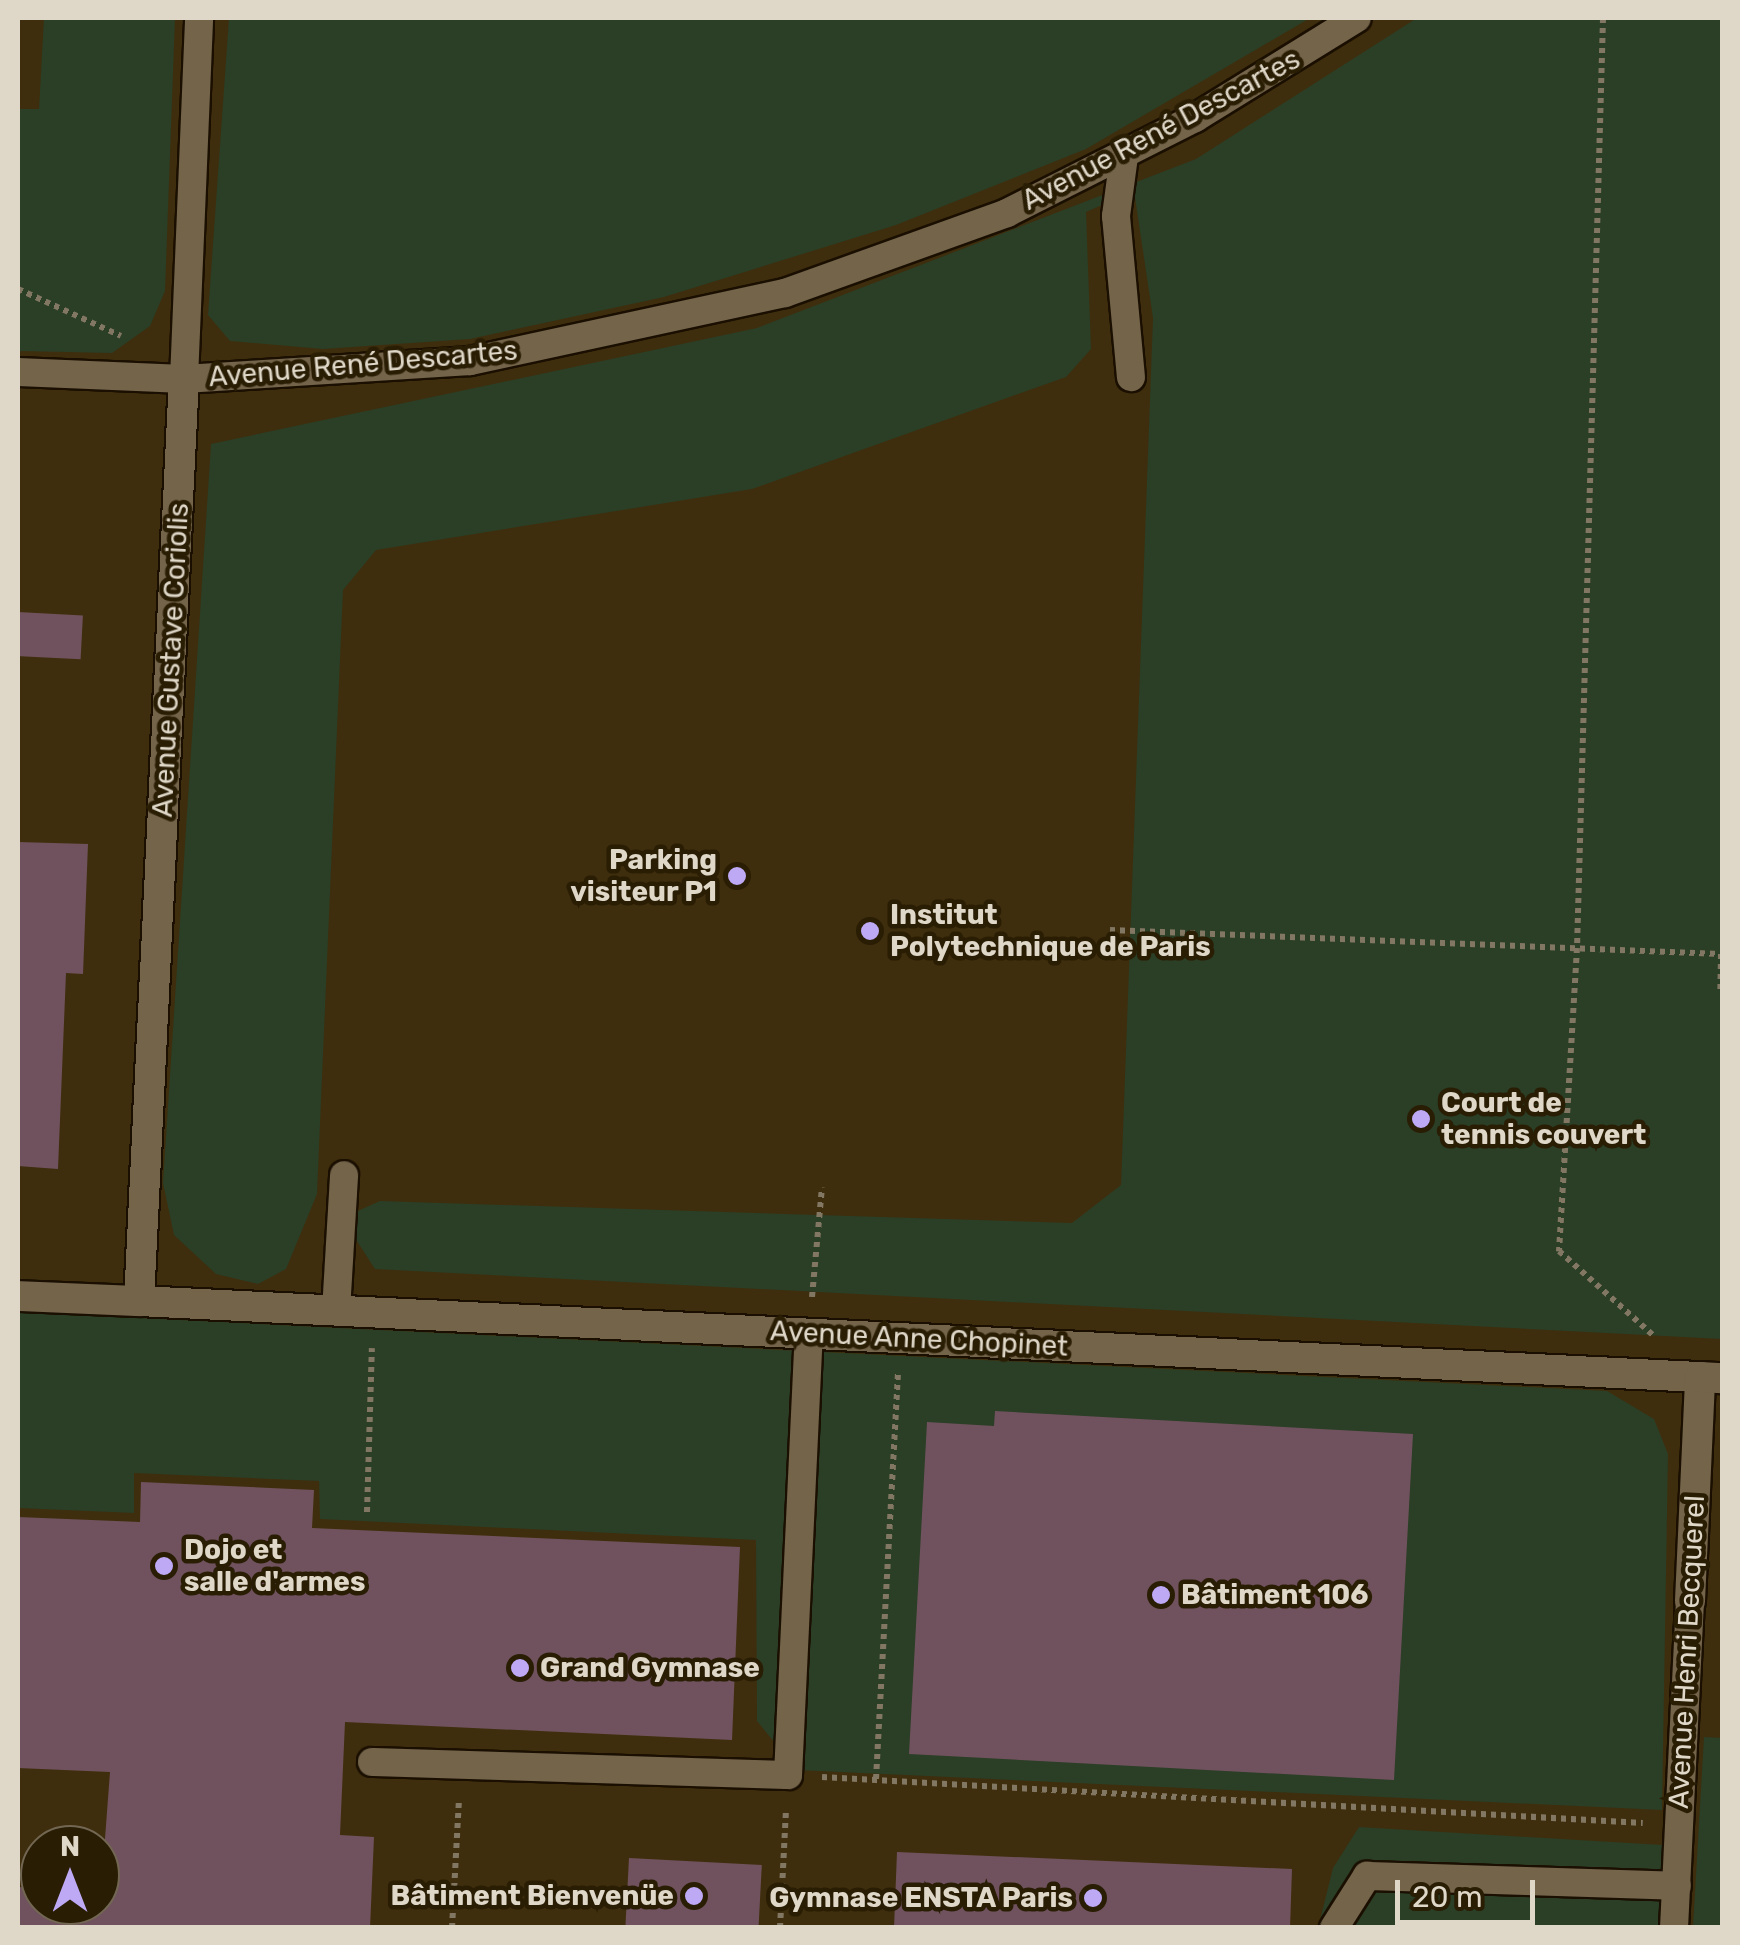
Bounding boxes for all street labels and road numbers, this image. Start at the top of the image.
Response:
street label: Avenue René Descartes [1016,42,1306,218]
street label: Avenue René Descartes [207,334,519,394]
street label: Avenue Gustave Coriolis [146,502,196,818]
street label: Avenue Anne Chopinet [769,1314,1069,1364]
street label: Avenue Henri Becquerel [1662,1494,1712,1810]

